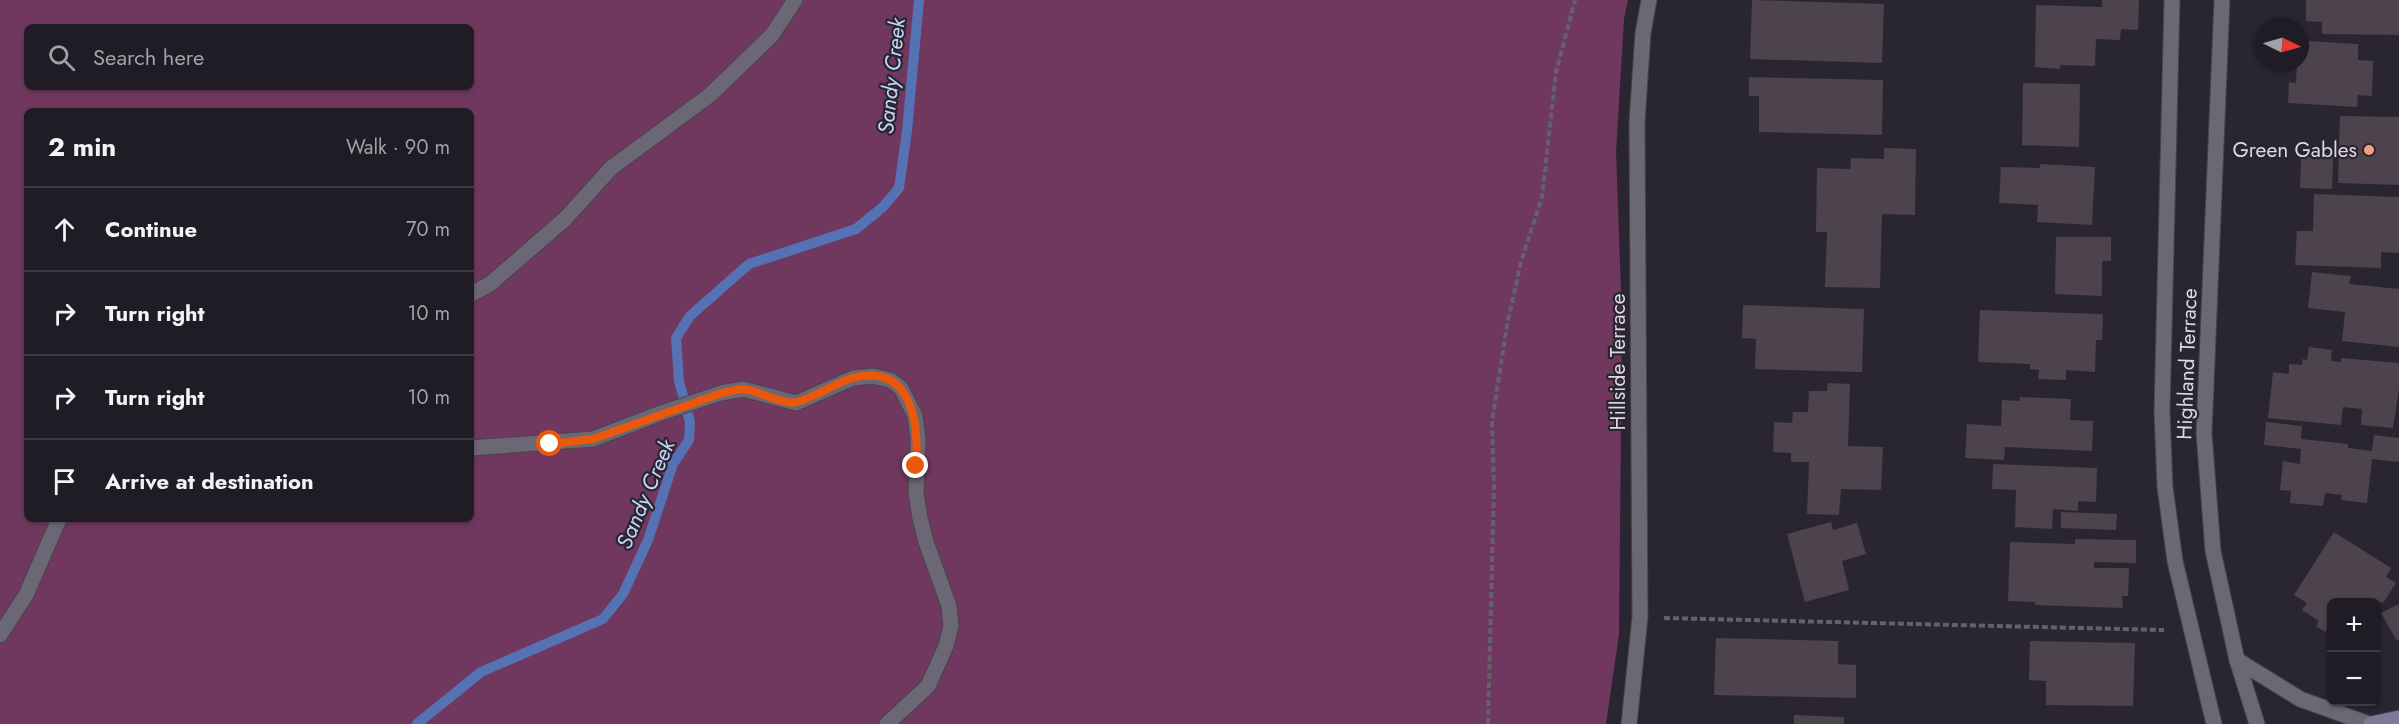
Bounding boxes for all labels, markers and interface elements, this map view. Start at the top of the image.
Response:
water label: Sandy Creek [869,15,913,135]
north arrow [2255,18,2309,72]
search box [24,24,474,90]
icon: search [45,41,78,74]
text: Search here [93,41,204,73]
text: 2 min [48,128,116,166]
text: Walk · 90 m [346,133,450,162]
place label: Green Gables [2232,135,2357,165]
marker: Green Gables [2362,143,2376,157]
icon: ahead [48,213,81,246]
text: Continue [105,213,197,245]
text: 70 m [406,215,450,244]
street label: Highland Terrace [2169,288,2205,440]
street label: Hillside Terrace [1603,293,1633,430]
icon: right [48,297,81,330]
text: Turn right [105,297,205,329]
text: 10 m [407,299,450,328]
icon: right [48,381,81,414]
text: Turn right [105,381,205,413]
text: 10 m [407,383,450,412]
route start [536,430,562,456]
water label: Sandy Creek [608,433,683,554]
route end [902,452,928,478]
icon: arrive [48,465,81,498]
text: Arrive at destination [105,465,314,497]
map controls [2327,598,2381,706]
button: + [2327,598,2381,652]
button: − [2327,652,2381,706]

